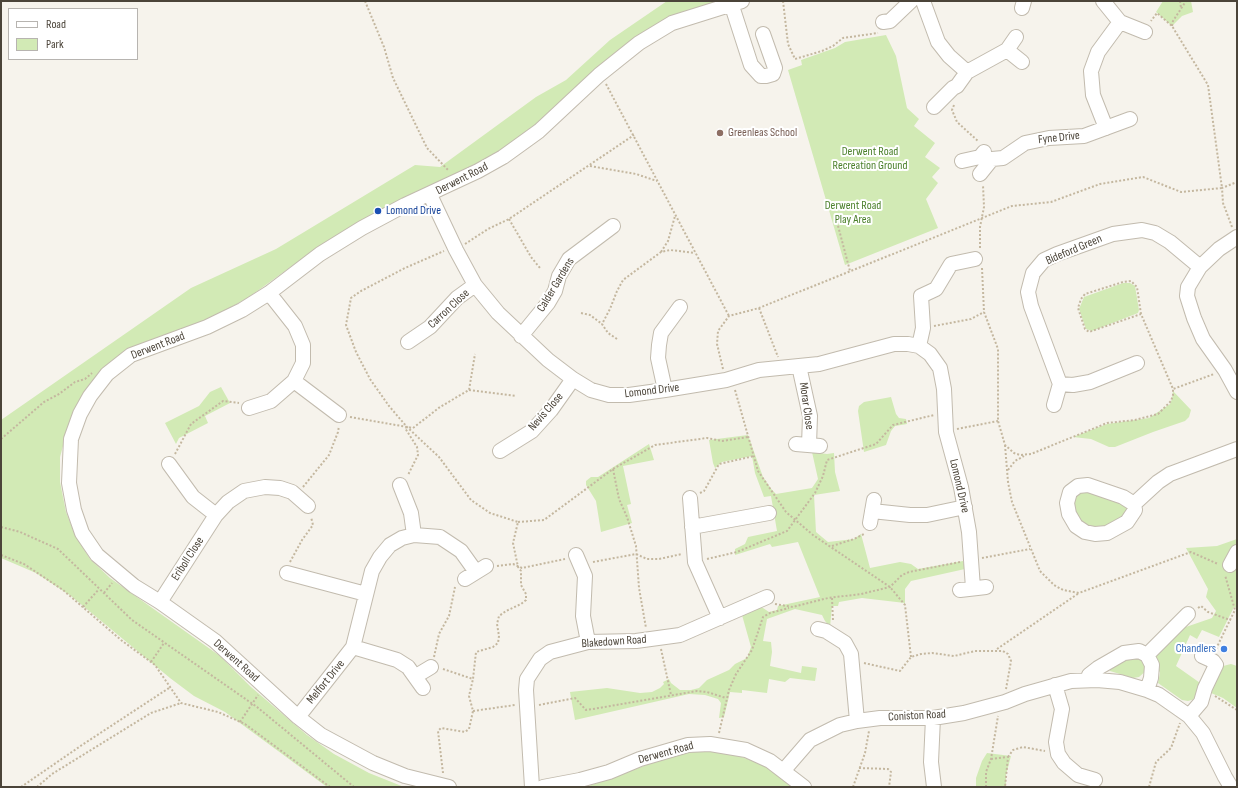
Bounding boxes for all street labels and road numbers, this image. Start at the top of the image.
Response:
street label: Fyne Drive [1037,129,1081,147]
street label: Derwent Road [433,160,491,198]
street label: Bideford Green [1044,232,1104,268]
street label: Calder Gardens [534,255,578,315]
street label: Carron Close [425,286,473,332]
street label: Derwent Road [129,329,187,363]
street label: Lomond Drive [624,381,680,401]
street label: Morar Close [796,381,816,431]
street label: Nevis Close [525,390,567,434]
street label: Lomond Drive [946,458,972,514]
street label: Eriboll Close [169,534,207,584]
street label: Blakedown Road [581,633,647,651]
street label: Derwent Road [210,637,262,685]
street label: Melfort Drive [304,657,348,707]
street label: Coniston Road [888,707,946,725]
street label: Derwent Road [637,739,695,767]

